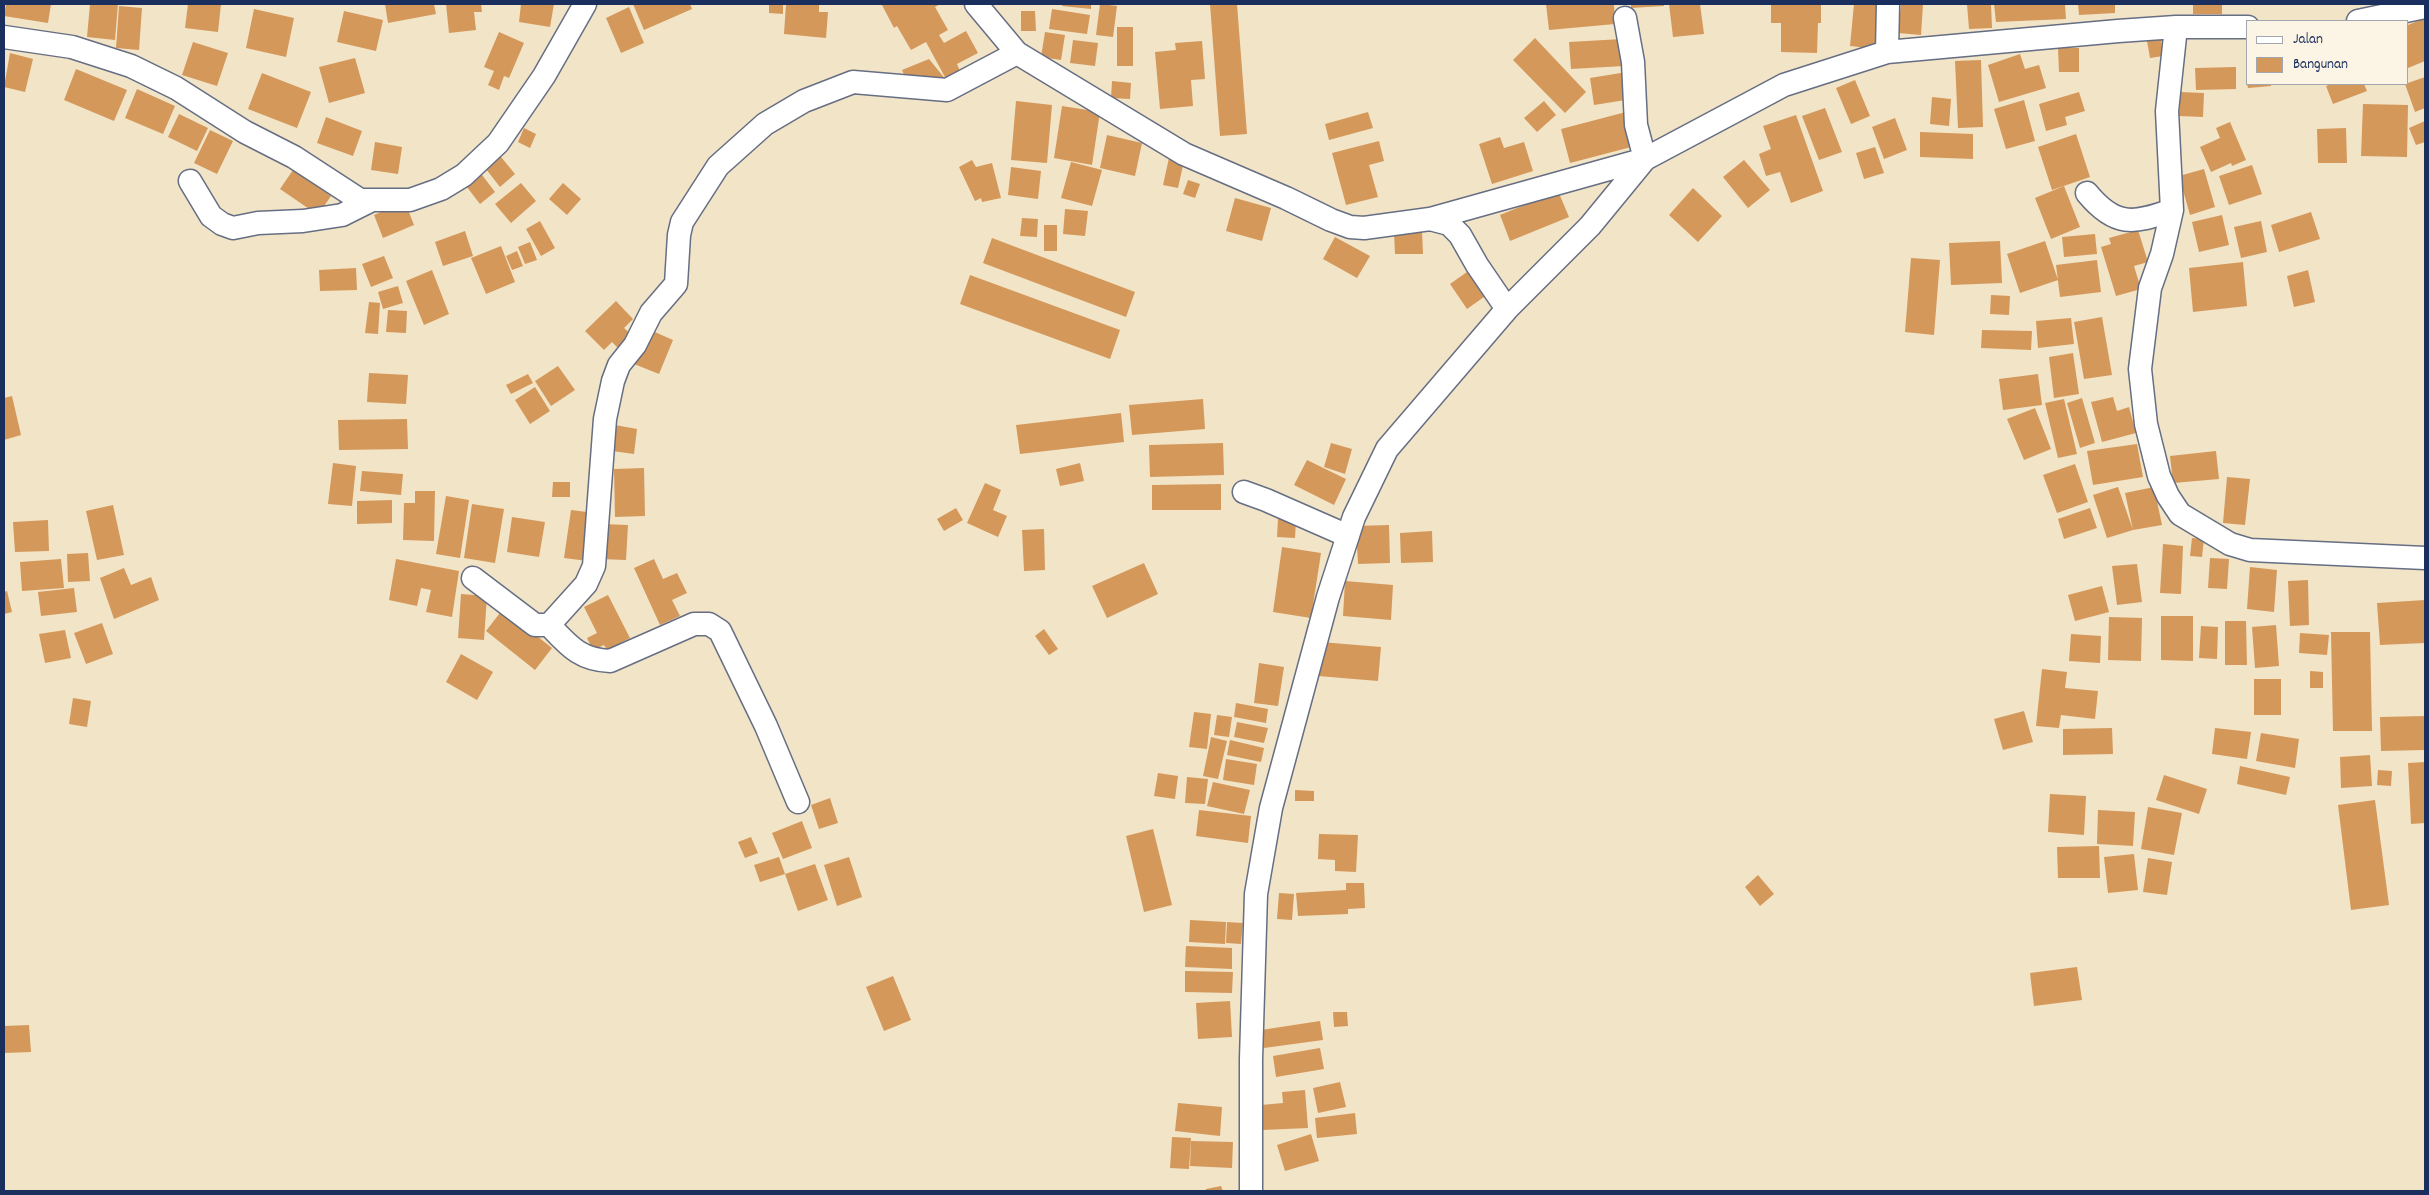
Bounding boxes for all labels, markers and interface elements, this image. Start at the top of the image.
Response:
legend [2246,20,2409,85]
text: Jalan [2293,29,2323,51]
text: Bangunan [2293,54,2348,76]

